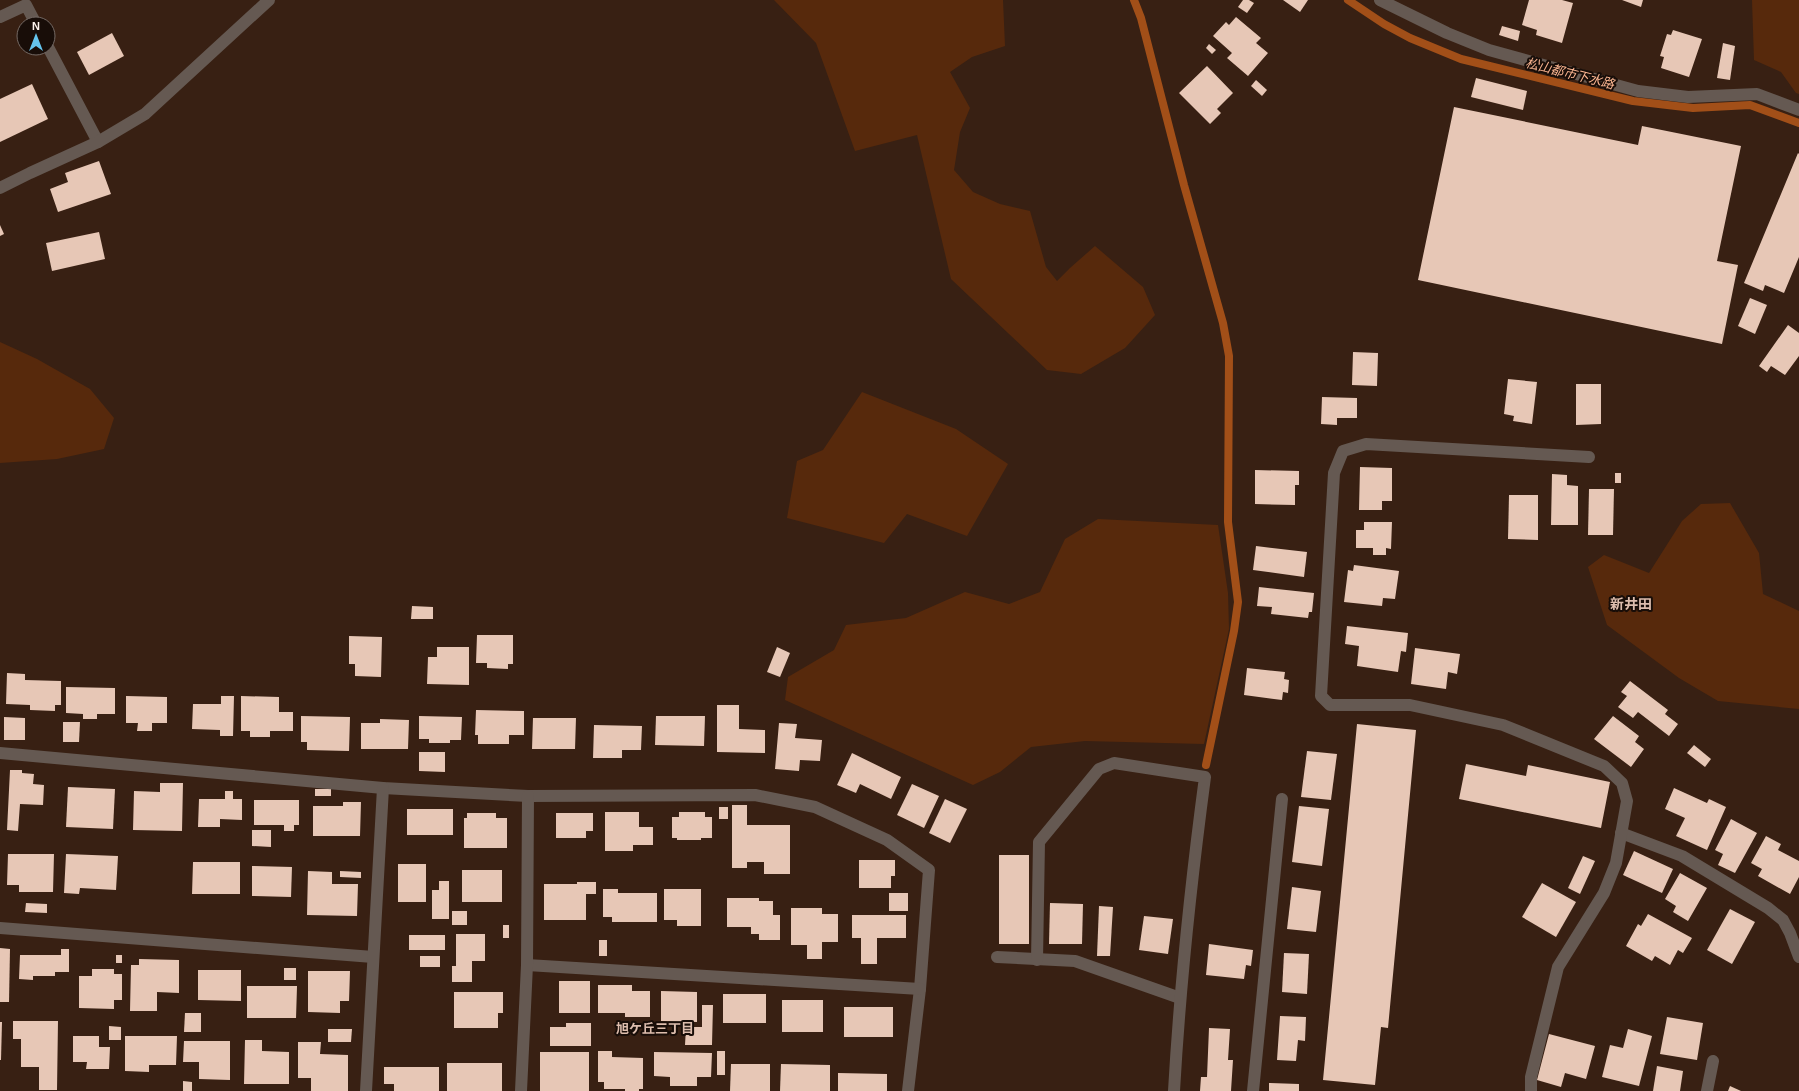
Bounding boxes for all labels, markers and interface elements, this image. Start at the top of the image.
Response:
north arrow [16,16,56,56]
text: N [32,20,40,32]
water label: 松山都市下水路 [1524,55,1617,92]
district label: 新井田 [1610,596,1652,612]
district label: 旭ケ丘三丁目 [616,1021,694,1036]

